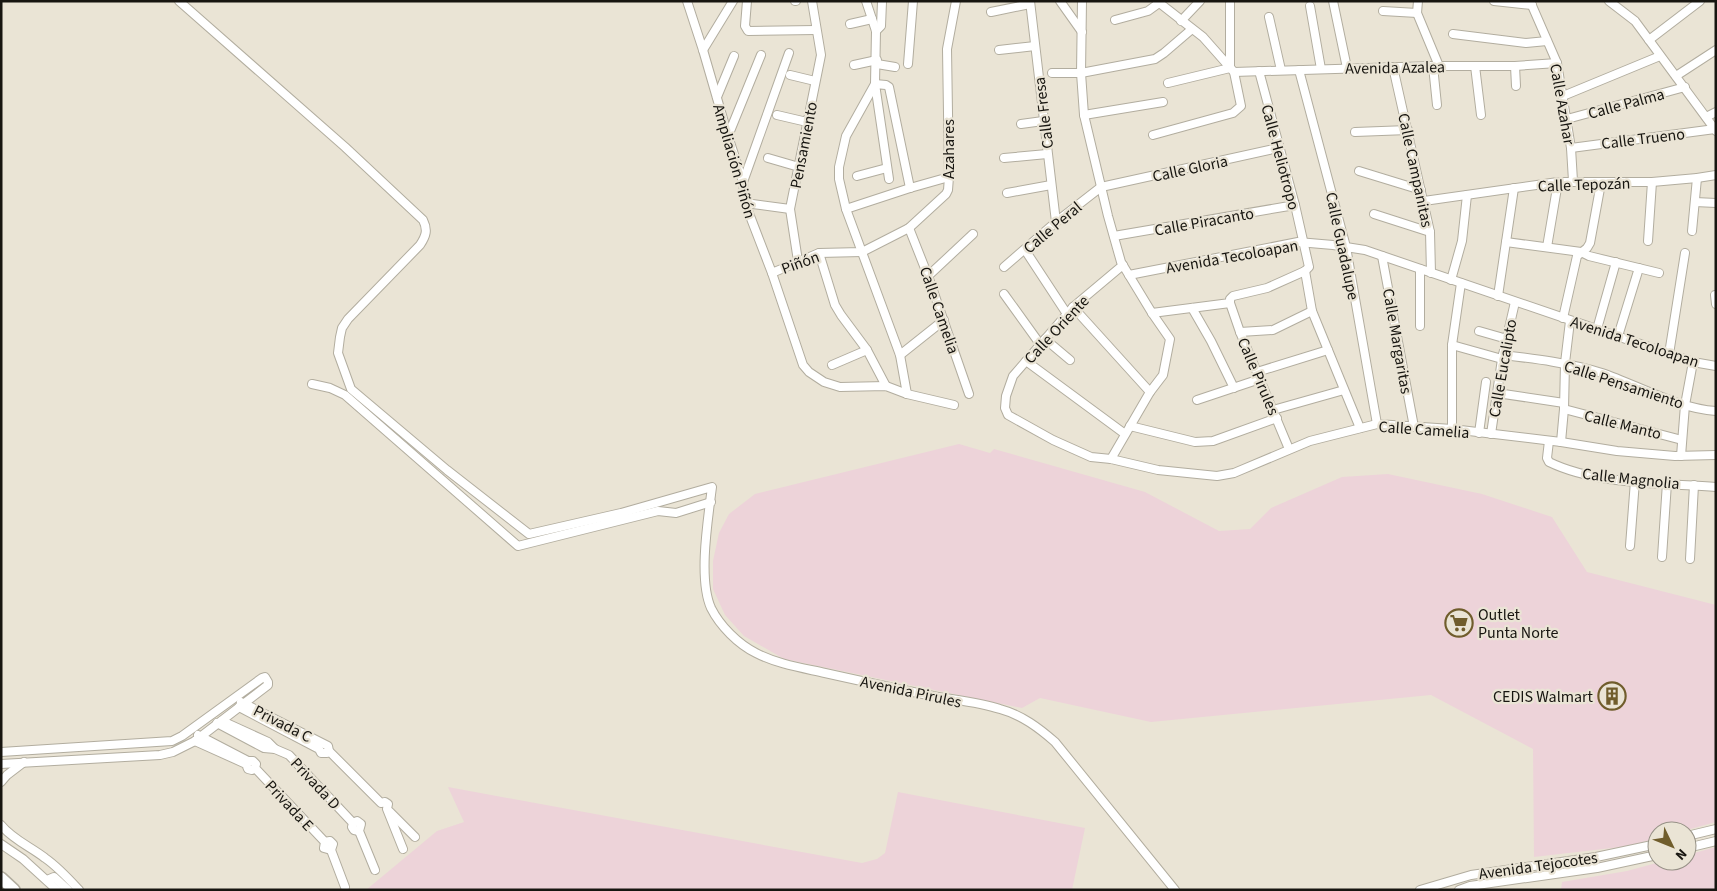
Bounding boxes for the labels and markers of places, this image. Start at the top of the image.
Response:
place label: Outlet Punta Norte [1478,604,1559,644]
supermarket icon: Outlet Punta Norte [1444,608,1474,638]
building icon: CEDIS Walmart [1597,681,1627,711]
place label: CEDIS Walmart [1493,686,1594,708]

